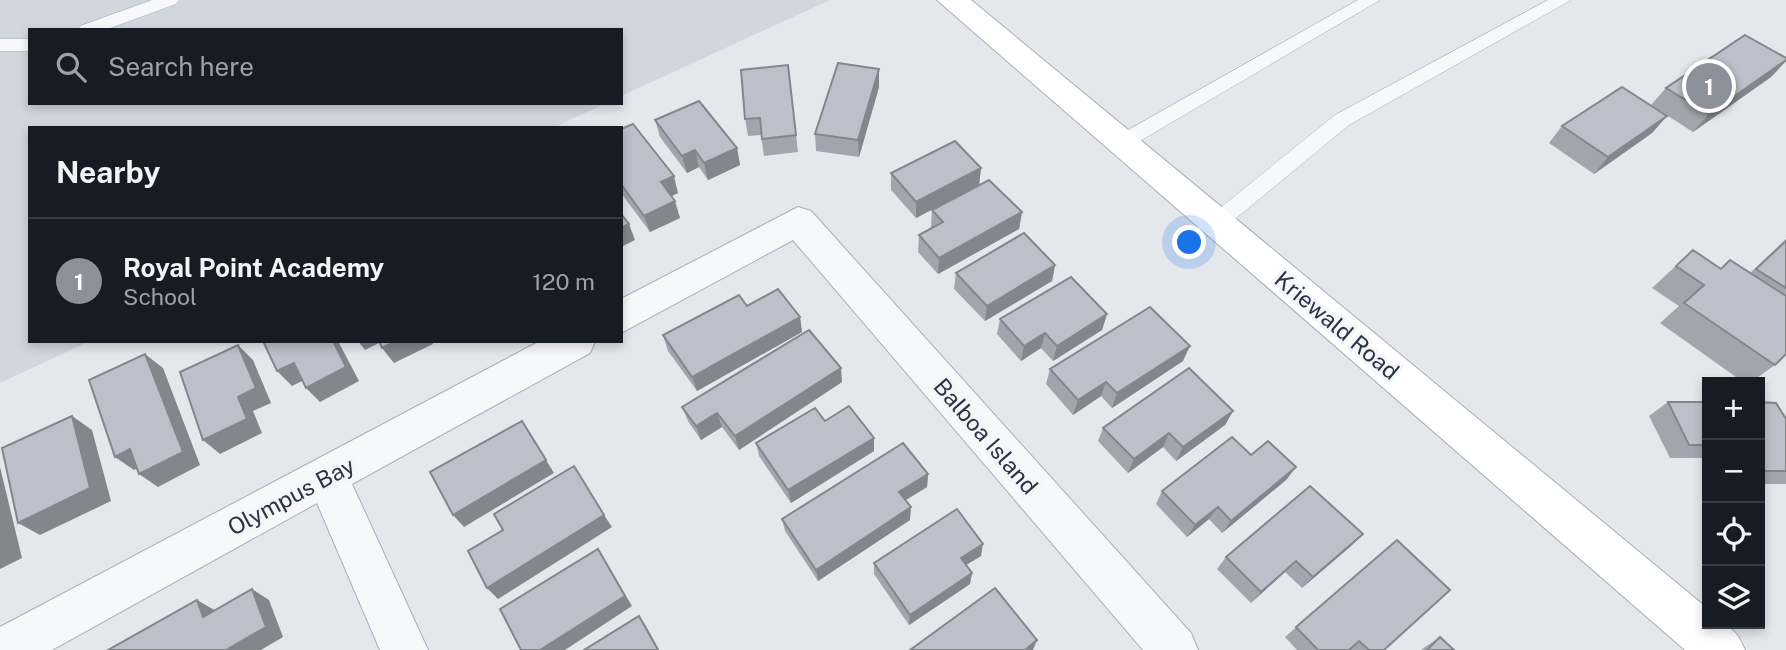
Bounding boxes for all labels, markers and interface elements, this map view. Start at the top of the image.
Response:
search box [28,28,623,105]
icon: search [52,48,90,86]
text: Search here [108,51,254,82]
pin: 1 [1686,60,1732,112]
text: Nearby [56,154,160,190]
your location [1172,225,1206,259]
text: Royal Point Academy [123,252,384,283]
street label: Kriewald Road [1269,265,1405,385]
text: 1 [74,268,84,295]
text: 120 m [532,268,595,295]
text: School [123,283,197,310]
street label: Balboa Island [928,373,1044,499]
map controls [1702,377,1765,629]
button: + [1702,377,1765,440]
button: − [1702,440,1765,503]
street label: Olympus Bay [223,451,359,541]
button: locate [1702,503,1765,566]
button: layers [1702,566,1765,629]

